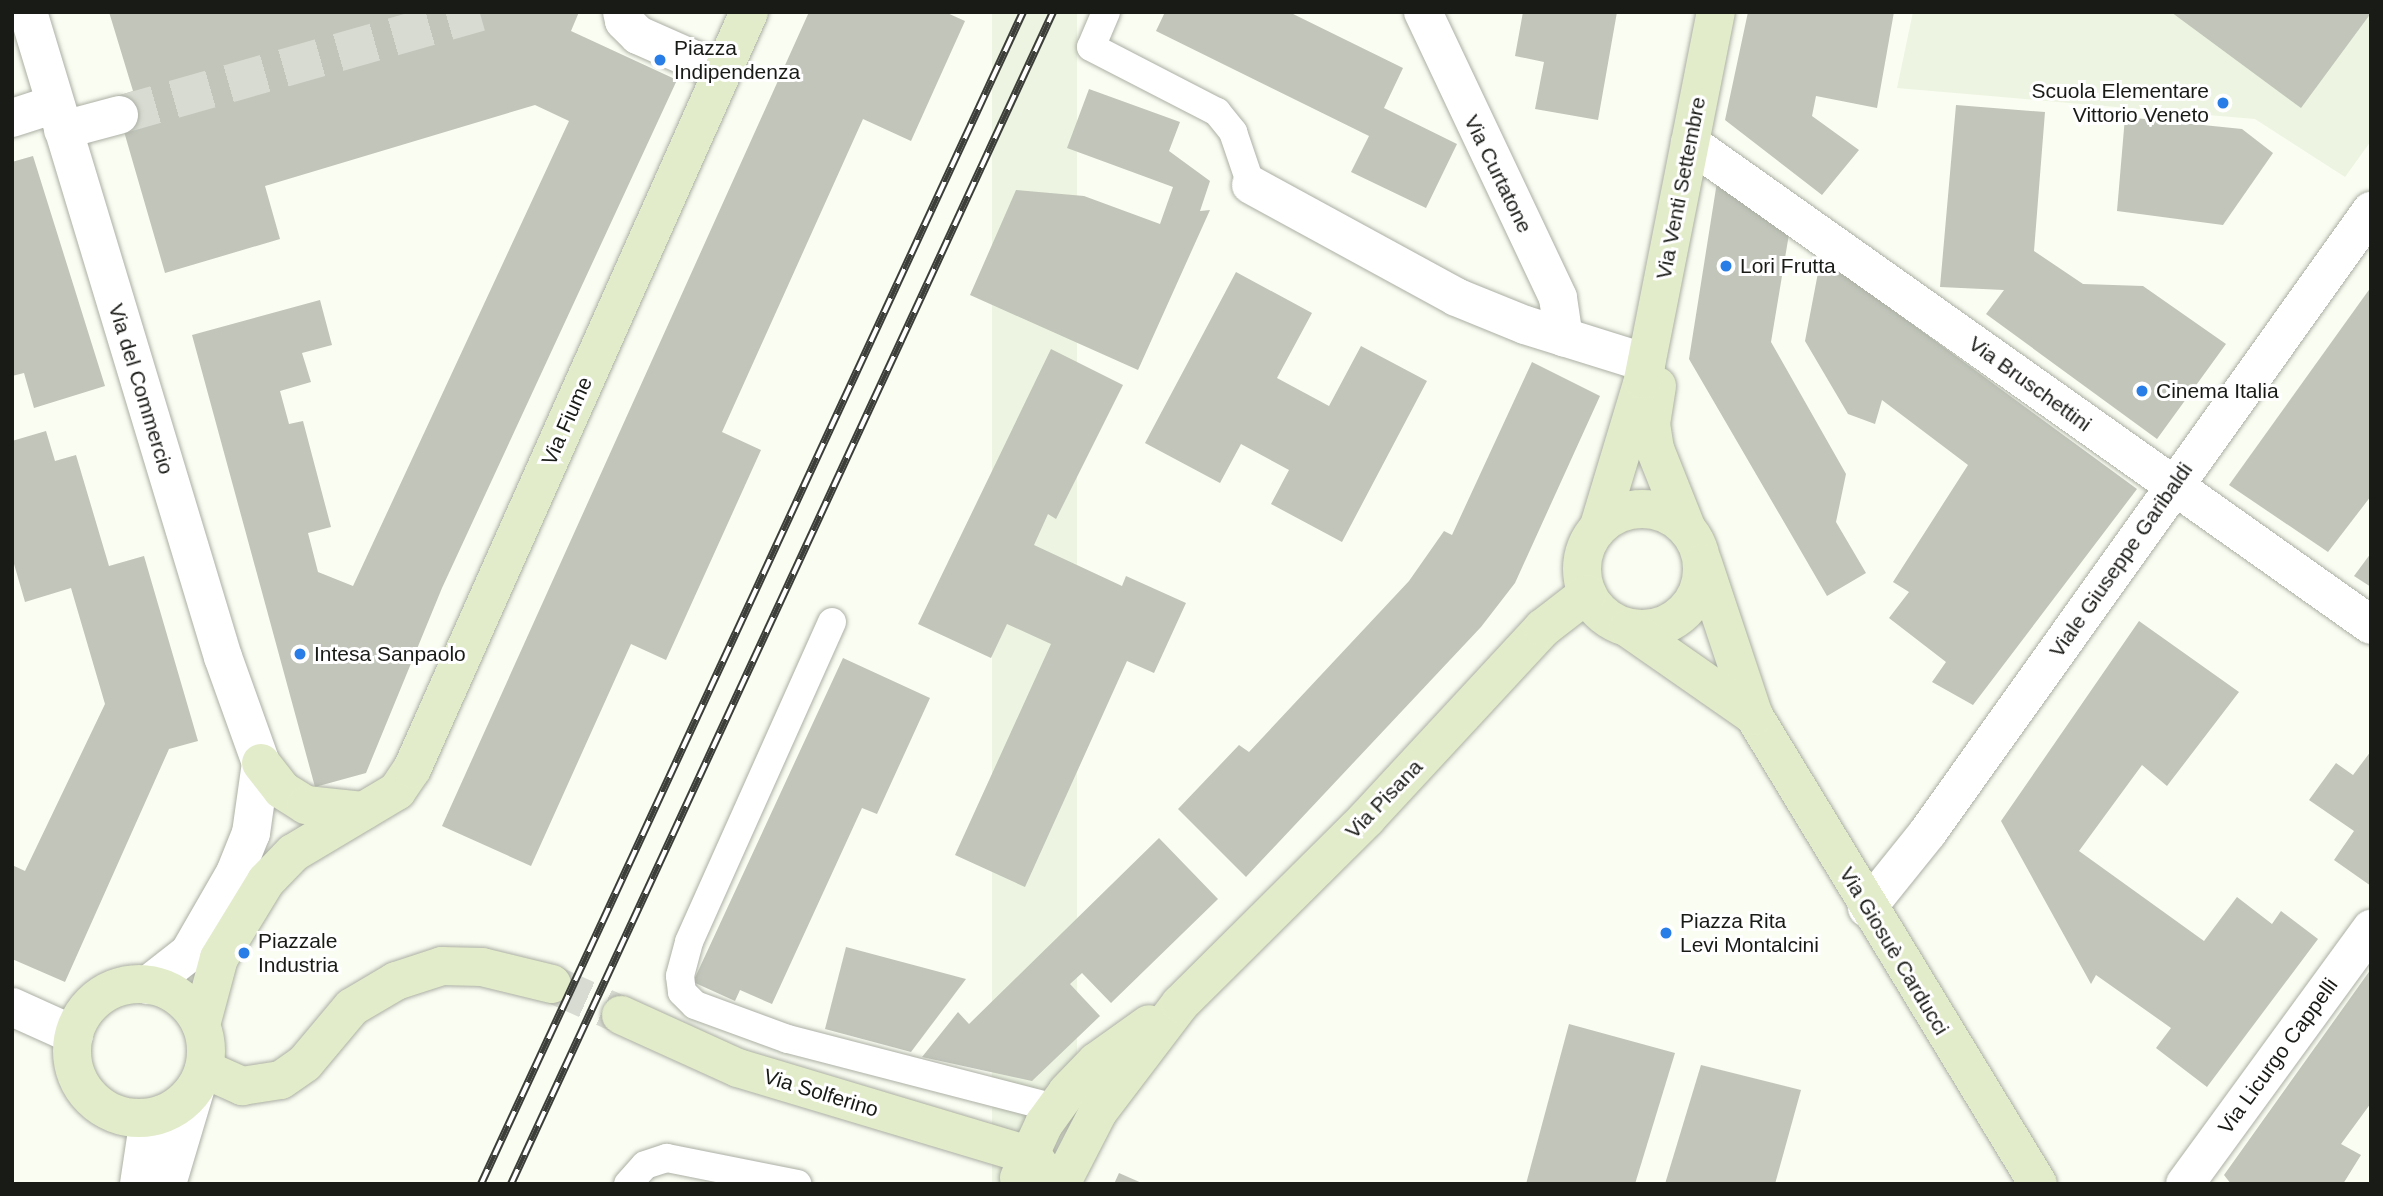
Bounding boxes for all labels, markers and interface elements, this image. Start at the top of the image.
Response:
place label: Piazza Indipendenza [674,35,800,85]
marker: Piazza Indipendenza [652,52,668,68]
place label: Scuola Elementare Vittorio Veneto [2032,78,2209,128]
street label: Via Venti Settembre [1651,95,1711,281]
marker: Scuola Elementare Vittorio Veneto [2215,95,2231,111]
street label: Via Curtatone [1459,111,1537,237]
place label: Lori Frutta [1740,253,1836,279]
marker: Lori Frutta [1718,258,1734,274]
street label: Via del Commercio [103,301,179,477]
street label: Via Bruschettini [1964,331,2096,437]
street label: Via Fiume [536,373,598,469]
place label: Cinema Italia [2156,378,2279,404]
marker: Cinema Italia [2134,383,2150,399]
street label: Viale Giuseppe Garibaldi [2044,458,2198,662]
place label: Intesa Sanpaolo [314,641,466,667]
marker: Intesa Sanpaolo [292,646,308,662]
street label: Via Pisana [1340,754,1428,844]
street label: Via Giosuè Carducci [1834,863,1954,1039]
place label: Piazza Rita Levi Montalcini [1680,908,1819,958]
marker: Piazza Rita Levi Montalcini [1658,925,1674,941]
place label: Piazzale Industria [258,928,339,978]
marker: Piazzale Industria [236,945,252,961]
street label: Via Licurgo Cappelli [2213,973,2343,1139]
street label: Via Solferino [761,1064,881,1122]

